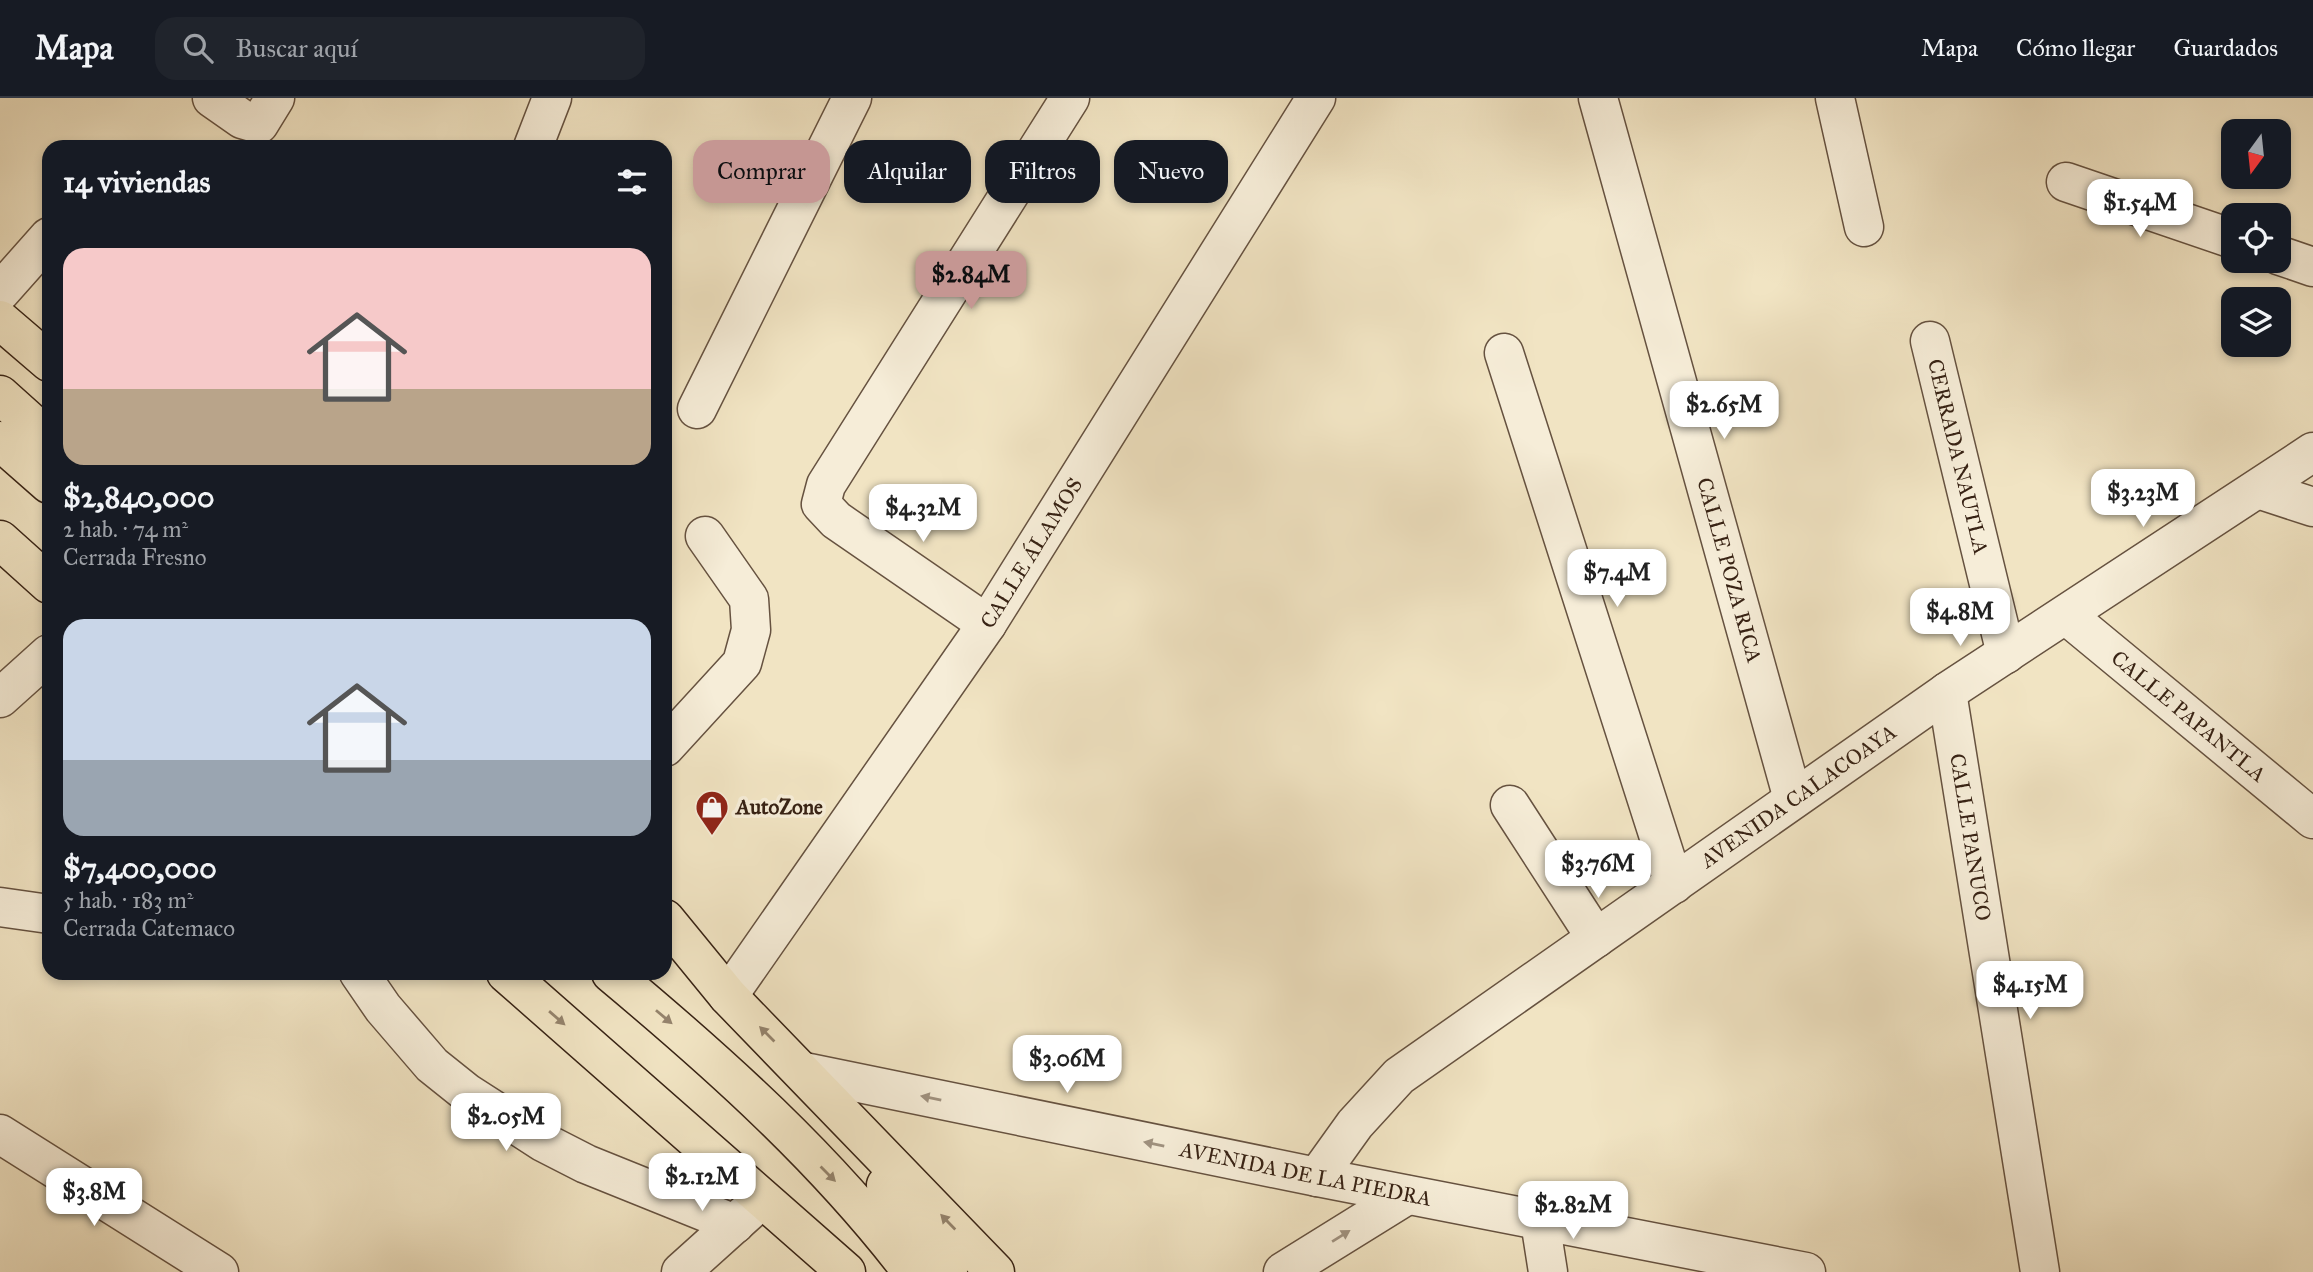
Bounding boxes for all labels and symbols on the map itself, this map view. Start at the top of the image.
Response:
north arrow [2221,119,2291,189]
pin: $1.54M [2083,180,2197,239]
pin: $2.84M [914,252,1028,311]
street label: CERRADA NAUTLA [1922,356,1994,557]
pin: $2.65M [1667,382,1781,441]
pin: $3.23M [2086,470,2200,529]
street label: CALLE ÁLAMOS [974,473,1088,633]
street label: CALLE POZA RICA [1691,475,1767,666]
pin: $4.32M [866,484,980,544]
pin: $7.4M [1568,550,1666,609]
pin: $4.8M [1911,588,2009,648]
street label: CALLE PAPANTLA [2106,645,2271,788]
street label: AVENIDA CALACOAYA [1695,719,1901,874]
street label: CALLE PANUCO [1944,752,1997,923]
shop icon: AutoZone [693,788,731,837]
place label: AutoZone [734,794,823,820]
pin: $3.76M [1541,840,1655,900]
pin: $4.15M [1973,962,2087,1021]
one-way arrow [655,1009,672,1024]
one-way arrow [549,1010,566,1025]
one-way arrow [758,1025,775,1042]
pin: $3.06M [1010,1035,1124,1095]
one-way arrow [920,1092,942,1103]
pin: $2.05M [449,1094,563,1153]
street label: AVENIDA DE LA PIEDRA [1177,1136,1434,1212]
one-way arrow [1143,1138,1165,1149]
pin: $2.12M [645,1154,759,1213]
one-way arrow [819,1165,836,1181]
pin: $3.8M [45,1168,143,1228]
pin: $2.82M [1516,1182,1630,1241]
one-way arrow [940,1214,957,1231]
one-way arrow [1332,1230,1351,1242]

